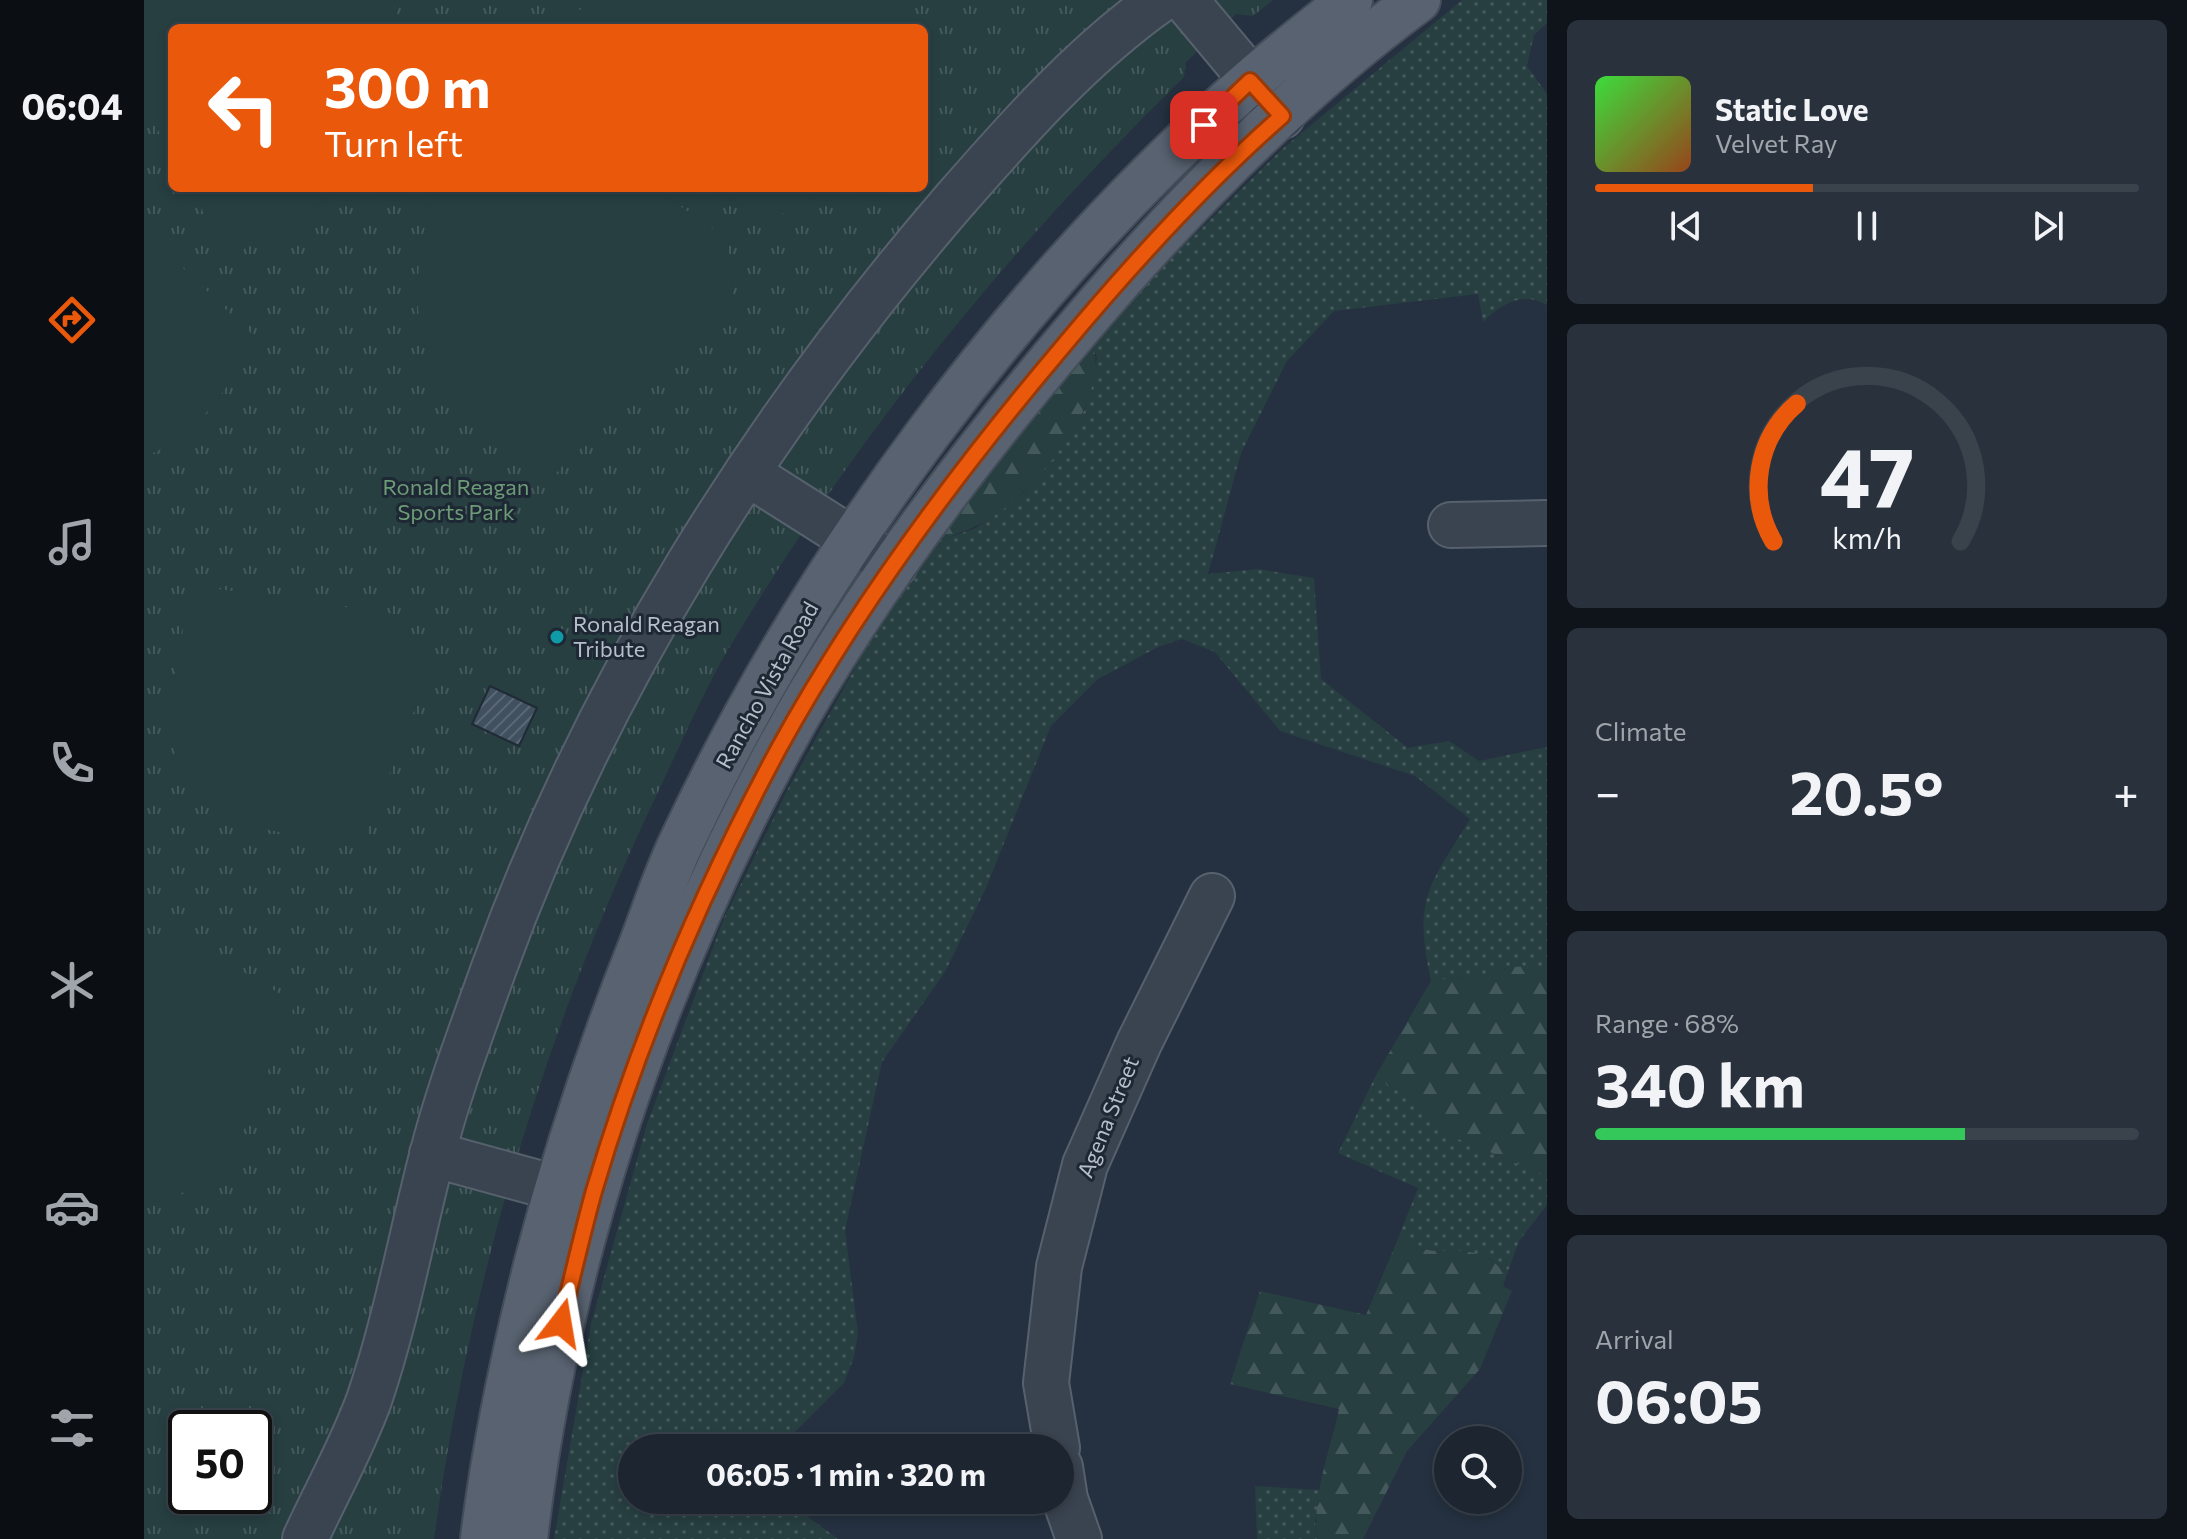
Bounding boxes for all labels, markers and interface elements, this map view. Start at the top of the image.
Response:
text: 300 m [324,51,491,120]
icon: left [192,56,296,160]
text: 06:04 [21,83,123,127]
text: Static Love [1715,90,1869,127]
pin [1170,91,1238,159]
icon: arrive [1182,103,1226,147]
text: Turn left [324,120,463,164]
text: Velvet Ray [1715,127,1838,158]
icon: previous [1664,204,1708,248]
icon: pause [1845,204,1889,248]
icon: next [2026,204,2070,248]
icon: directions [44,292,100,348]
text: 47 [1819,422,1915,524]
park label: Ronald Reagan Sports Park [383,473,529,525]
icon: music [44,514,100,570]
text: km/h [1832,520,1902,555]
street label: Rancho Vista Road [710,597,824,773]
place label: Ronald Reagan Tribute [573,610,720,662]
marker: Ronald Reagan Tribute [548,628,566,646]
text: Climate [1595,715,1687,746]
icon: phone [44,735,100,791]
text: 20.5° [1790,754,1944,827]
text: − [1595,764,1620,818]
text: + [2113,764,2139,818]
icon: climate [44,957,100,1013]
text: Range · 68% [1595,1007,1739,1038]
text: 340 km [1595,1046,1805,1119]
street label: Agena Street [1071,1052,1144,1181]
icon: car [44,1179,100,1235]
position arrow [519,1281,603,1365]
text: Arrival [1595,1323,1674,1354]
text: 06:05 [1595,1362,1763,1435]
icon: filters [44,1400,100,1456]
speed limit sign: 50 [168,1410,272,1514]
map controls [1434,1426,1522,1514]
button: search [1434,1426,1522,1514]
text: 06:05 · 1 min · 320 m [706,1455,986,1492]

